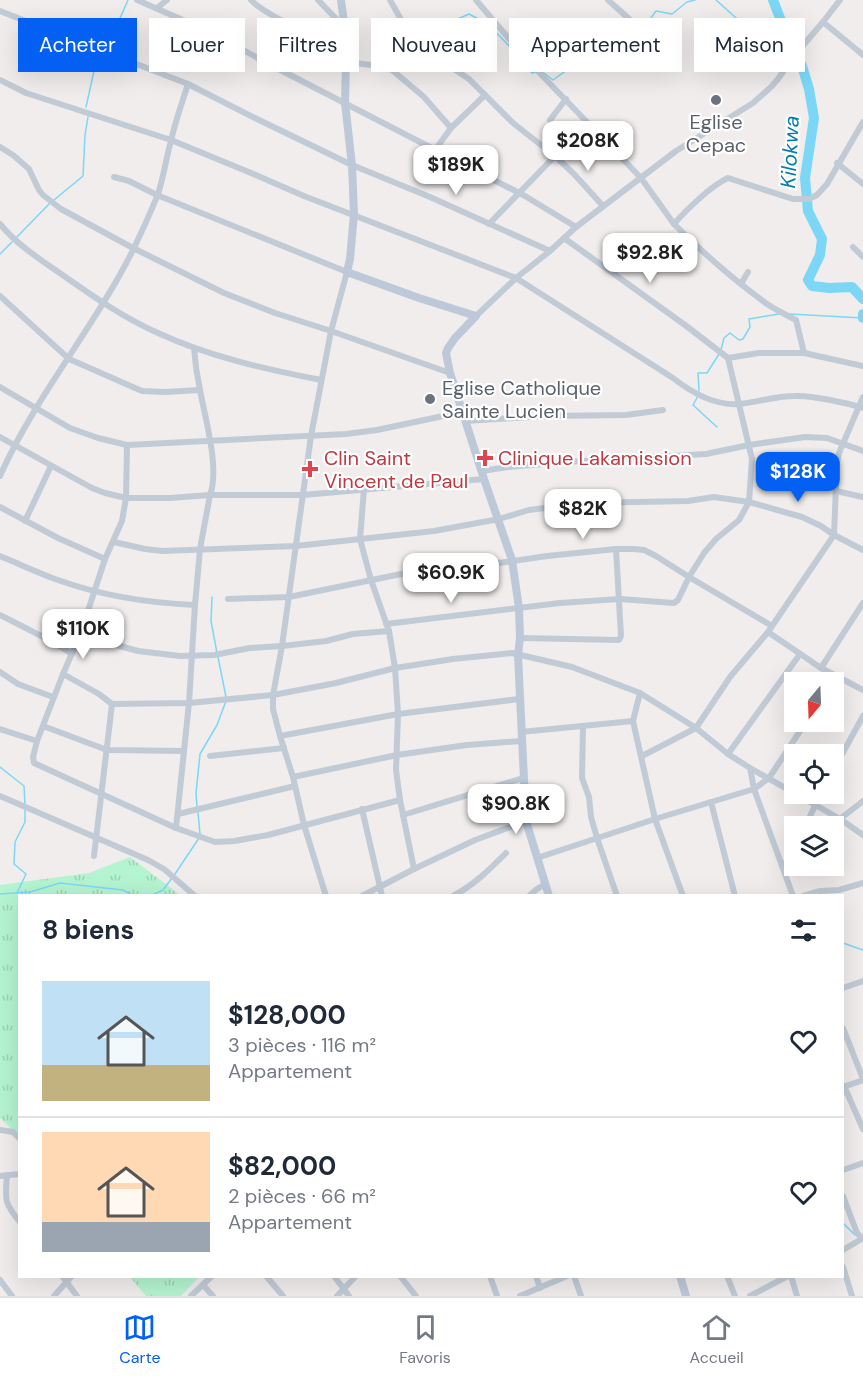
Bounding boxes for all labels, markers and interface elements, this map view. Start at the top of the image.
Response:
chip: Acheter [18,18,137,72]
chip: Louer [149,18,245,72]
chip: Filtres [257,18,359,72]
chip: Nouveau [371,18,497,72]
chip: Appartement [509,18,682,72]
chip: Maison [694,18,805,72]
marker: Eglise Cepac [709,93,723,107]
place label: Eglise Cepac [686,109,746,158]
water label: Kilokwa [774,115,806,189]
pin: $208K [546,121,630,172]
text: $208K [556,127,620,153]
pin: $189K [414,145,498,196]
text: $189K [427,151,485,177]
pin: $92.8K [601,233,699,284]
text: $92.8K [617,239,683,265]
place label: Eglise Catholique Sainte Lucien [442,375,601,424]
marker: Eglise Catholique Sainte Lucien [423,392,437,406]
place label: Clin Saint Vincent de Paul [324,445,468,494]
place label: Clinique Lakamission [498,445,692,471]
marker: Clinique Lakamission [476,449,494,467]
pin: $128K [756,452,840,503]
text: $128K [770,458,826,484]
marker: Clin Saint Vincent de Paul [301,460,319,478]
pin: $82K [547,489,619,540]
text: $82K [558,495,608,521]
pin: $60.9K [402,553,500,604]
text: $60.9K [417,559,485,585]
pin: $110K [41,609,125,660]
text: $110K [56,615,110,641]
north arrow [784,672,844,732]
map controls [784,672,844,876]
button: locate [784,744,844,804]
pin: $90.8K [467,784,565,835]
text: $90.8K [482,790,550,816]
button: layers [784,816,844,876]
text: 8 biens [42,913,134,947]
icon: filters [787,914,820,947]
text: $128,000 [228,998,346,1032]
icon: home [90,1005,162,1077]
icon: heart [787,1025,820,1058]
text: 3 pièces · 116 m² [228,1032,376,1058]
text: Appartement [228,1058,352,1084]
text: $82,000 [228,1149,336,1183]
icon: home [90,1156,162,1228]
icon: heart [787,1176,820,1209]
text: 2 pièces · 66 m² [228,1183,376,1209]
text: Appartement [228,1209,352,1235]
tab: Carte [119,1311,161,1368]
tab: Favoris [399,1311,451,1368]
tab: Accueil [689,1311,744,1368]

